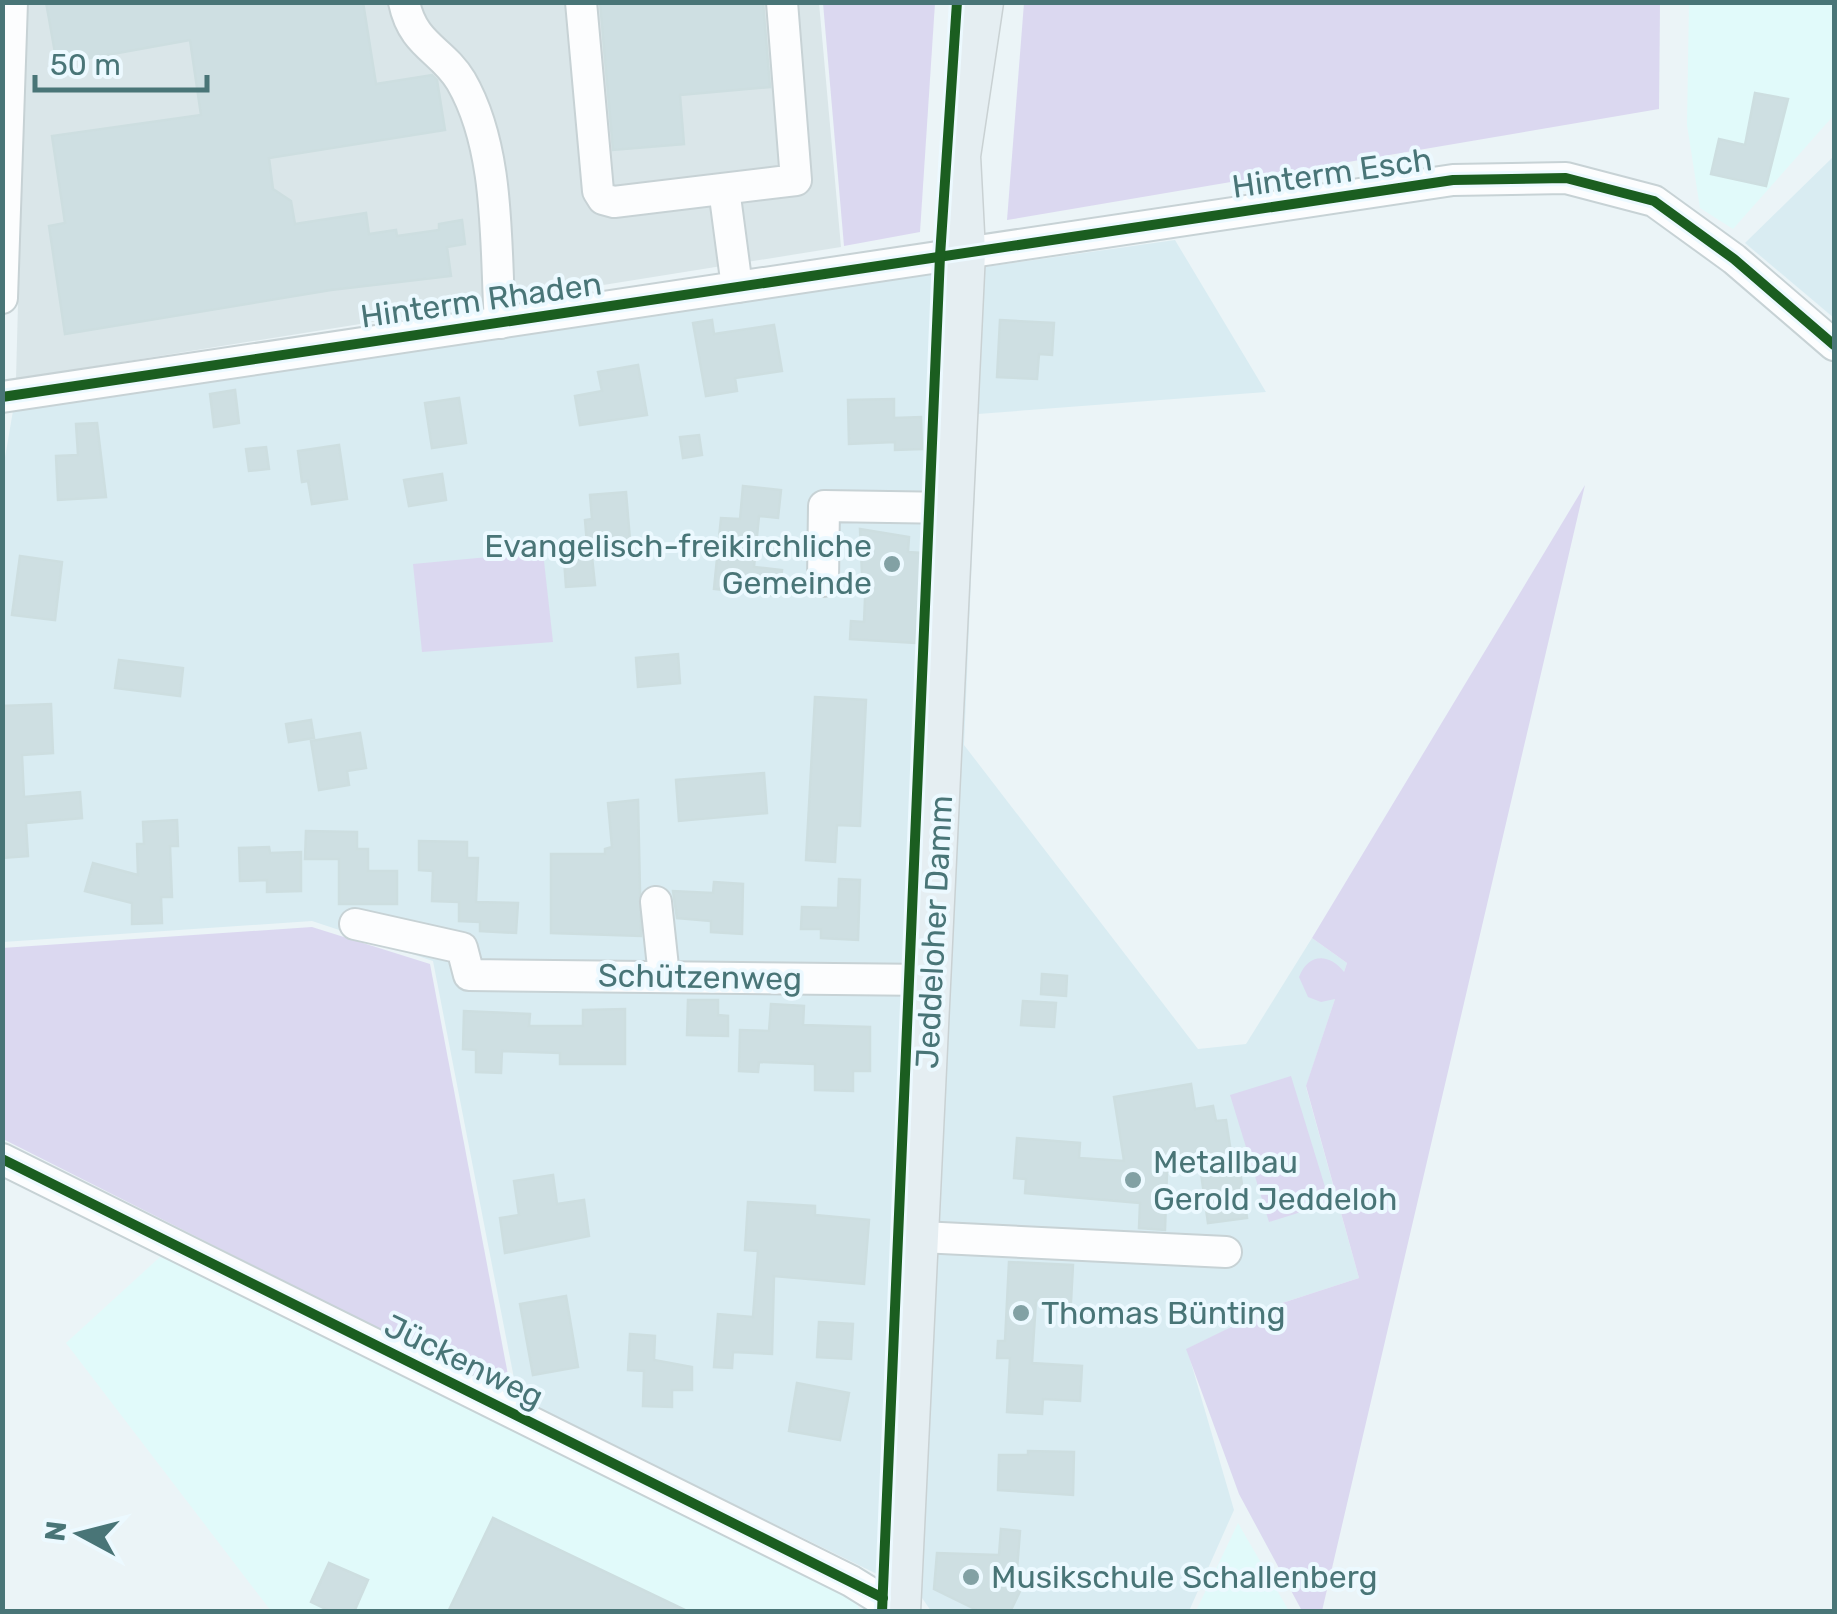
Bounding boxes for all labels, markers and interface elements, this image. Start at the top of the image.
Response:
scale bar [35,30,208,92]
text: 50 m [50,47,121,83]
street label: Hinterm Esch [1230,140,1434,206]
street label: Hinterm Rhaden [358,264,604,336]
place label: Evangelisch-freikirchliche Gemeinde [484,527,872,602]
marker: Evangelisch-freikirchliche Gemeinde [881,553,903,575]
street label: Jeddeloher Damm [908,794,960,1070]
street label: Schützenweg [598,956,802,998]
place label: Metallbau Gerold Jeddeloh [1153,1143,1397,1218]
marker: Metallbau Gerold Jeddeloh [1122,1169,1144,1191]
place label: Thomas Bünting [1041,1294,1286,1332]
marker: Thomas Bünting [1010,1302,1032,1324]
street label: Jückenweg [378,1306,550,1416]
north arrow [30,1484,130,1584]
text: N [38,1519,73,1543]
place label: Musikschule Schallenberg [991,1558,1378,1596]
marker: Musikschule Schallenberg [960,1566,982,1588]

